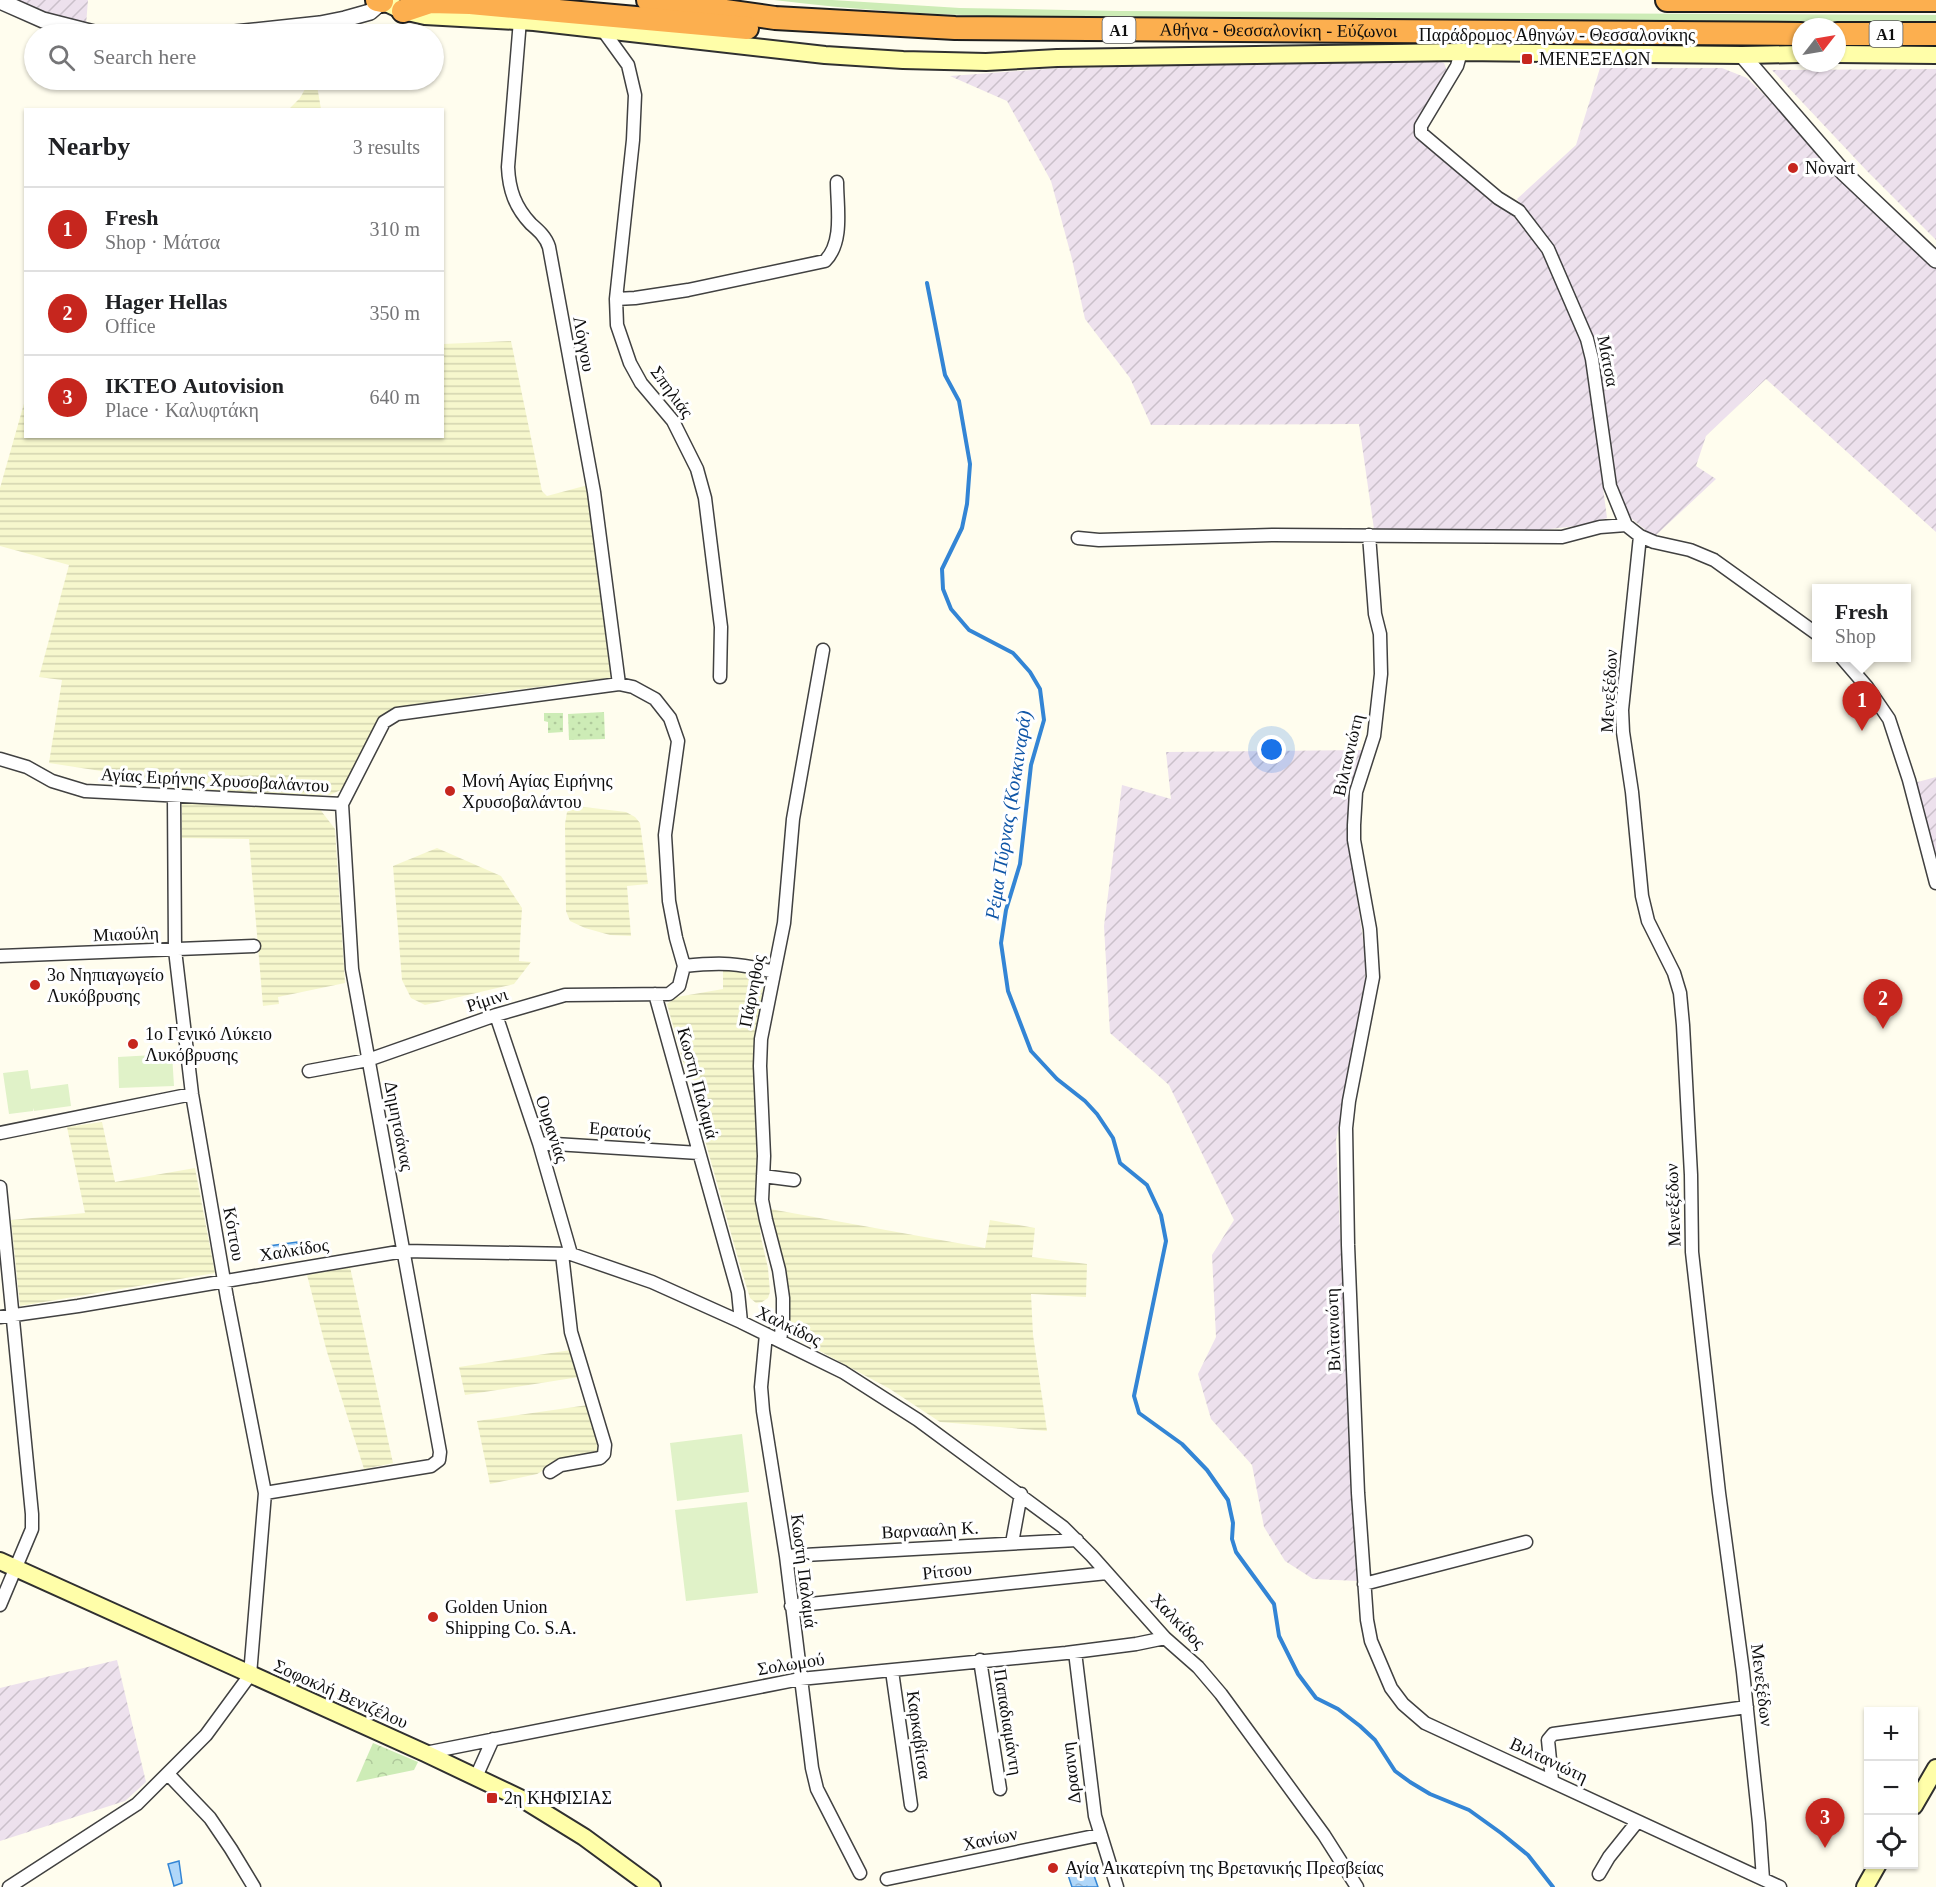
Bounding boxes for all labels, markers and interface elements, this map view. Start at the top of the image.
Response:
road number: Α1 [1102,17,1136,43]
north arrow [1792,18,1846,72]
street label: Αθήνα - Θεσσαλονίκη - Εύζωνοι [1159,19,1398,41]
road number: Α1 [1870,21,1902,47]
search box [24,24,444,90]
street label: Παράδρομος Αθηνών - Θεσσαλονίκης [1419,25,1695,45]
icon: search [45,41,78,74]
text: Search here [93,44,196,69]
place label: ΜΕΝΕΞΕΔΩΝ [1539,49,1651,69]
marker: ΜΕΝΕΞΕΔΩΝ [1520,52,1534,66]
text: Nearby [48,132,130,161]
text: 3 results [353,136,420,158]
place label: Novart [1805,158,1855,178]
marker: Novart [1786,161,1800,175]
text: Fresh [105,205,158,230]
text: 1 [63,218,73,240]
text: 310 m [369,218,420,240]
text: Shop · Μάτσα [105,231,220,253]
text: Hager Hellas [105,289,227,314]
text: 2 [63,302,73,324]
text: 350 m [369,302,420,324]
text: Office [105,315,156,337]
street label: Λόγγου [569,315,599,373]
street label: Μάτσα [1593,334,1623,389]
street label: Σπηλιάς [647,362,697,422]
text: ΙΚΤΕΟ Autovision [105,373,284,398]
text: 3 [63,386,73,408]
text: 640 m [369,386,420,408]
text: Place · Καλυφτάκη [105,399,259,421]
popup [1812,584,1911,662]
text: Fresh [1835,599,1888,624]
text: Shop [1835,625,1876,647]
street label: Μενεξέδων [1597,649,1621,733]
pin: 1 [1842,682,1882,731]
water label: Ρέμα Πύρνας (Κοκκιναρά) [980,708,1036,922]
street label: Βιλτανιώτη [1329,712,1367,798]
your location [1257,735,1286,764]
street label: Αγίας Ειρήνης Χρυσοβαλάντου [100,764,330,796]
place label: Μονή Αγίας Ειρήνης Χρυσοβαλάντου [462,771,613,812]
marker: Μονή Αγίας Ειρήνης Χρυσοβαλάντου [443,784,457,798]
street label: Μιαούλη [93,923,159,945]
street label: Πάρνηθος [735,953,769,1029]
place label: 3ο Νηπιαγωγείο Λυκόβρυσης [47,965,164,1006]
marker: 3ο Νηπιαγωγείο Λυκόβρυσης [28,978,42,992]
pin: 2 [1864,980,1902,1029]
street label: Ρίμινι [464,984,510,1016]
place label: 1ο Γενικό Λύκειο Λυκόβρυσης [145,1024,272,1065]
street label: Κωστή Παλαμά [673,1025,723,1142]
marker: 1ο Γενικό Λύκειο Λυκόβρυσης [126,1037,140,1051]
street label: Δημητσάνας [380,1079,418,1173]
street label: Ουρανίας [532,1093,572,1165]
street label: Ερατούς [589,1118,651,1142]
street label: Μενεξέδων [1662,1163,1684,1247]
street label: Κόττου [219,1205,249,1263]
street label: Χαλκίδος [258,1235,330,1265]
street label: Βιλτανιώτη [1322,1288,1344,1372]
street label: Χαλκίδος [753,1302,825,1350]
street label: Κωστή Παλαμά [787,1513,821,1630]
street label: Βαρνααλη Κ. [881,1517,979,1543]
street label: Ρίτσου [921,1558,973,1584]
street label: Χαλκίδος [1147,1589,1209,1653]
place label: Golden Union Shipping Co. S.A. [445,1597,577,1638]
marker: Golden Union Shipping Co. S.A. [426,1610,440,1624]
street label: Μενεξέδων [1747,1642,1777,1728]
street label: Σολωμού [756,1649,826,1679]
street label: Σοφοκλή Βενιζέλου [271,1655,411,1733]
street label: Παπαδιαμάντη [990,1667,1026,1777]
street label: Καρκαβίτσα [903,1689,935,1781]
map controls [1864,1707,1918,1869]
button: + [1864,1707,1918,1761]
street label: Βιλτανιώτη [1507,1733,1591,1787]
street label: Δρασινη [1057,1741,1085,1805]
button: − [1864,1761,1918,1815]
place label: 2η ΚΗΦΙΣΙΑΣ [504,1788,612,1808]
marker: 2η ΚΗΦΙΣΙΑΣ [485,1791,499,1805]
pin: 3 [1806,1798,1844,1848]
button: locate [1864,1815,1918,1869]
street label: Χανίων [961,1823,1019,1855]
place label: Αγία Αικατερίνη της Βρετανικής Πρεσβείας [1065,1858,1383,1878]
marker: Αγία Αικατερίνη της Βρετανικής Πρεσβείας [1046,1861,1060,1875]

